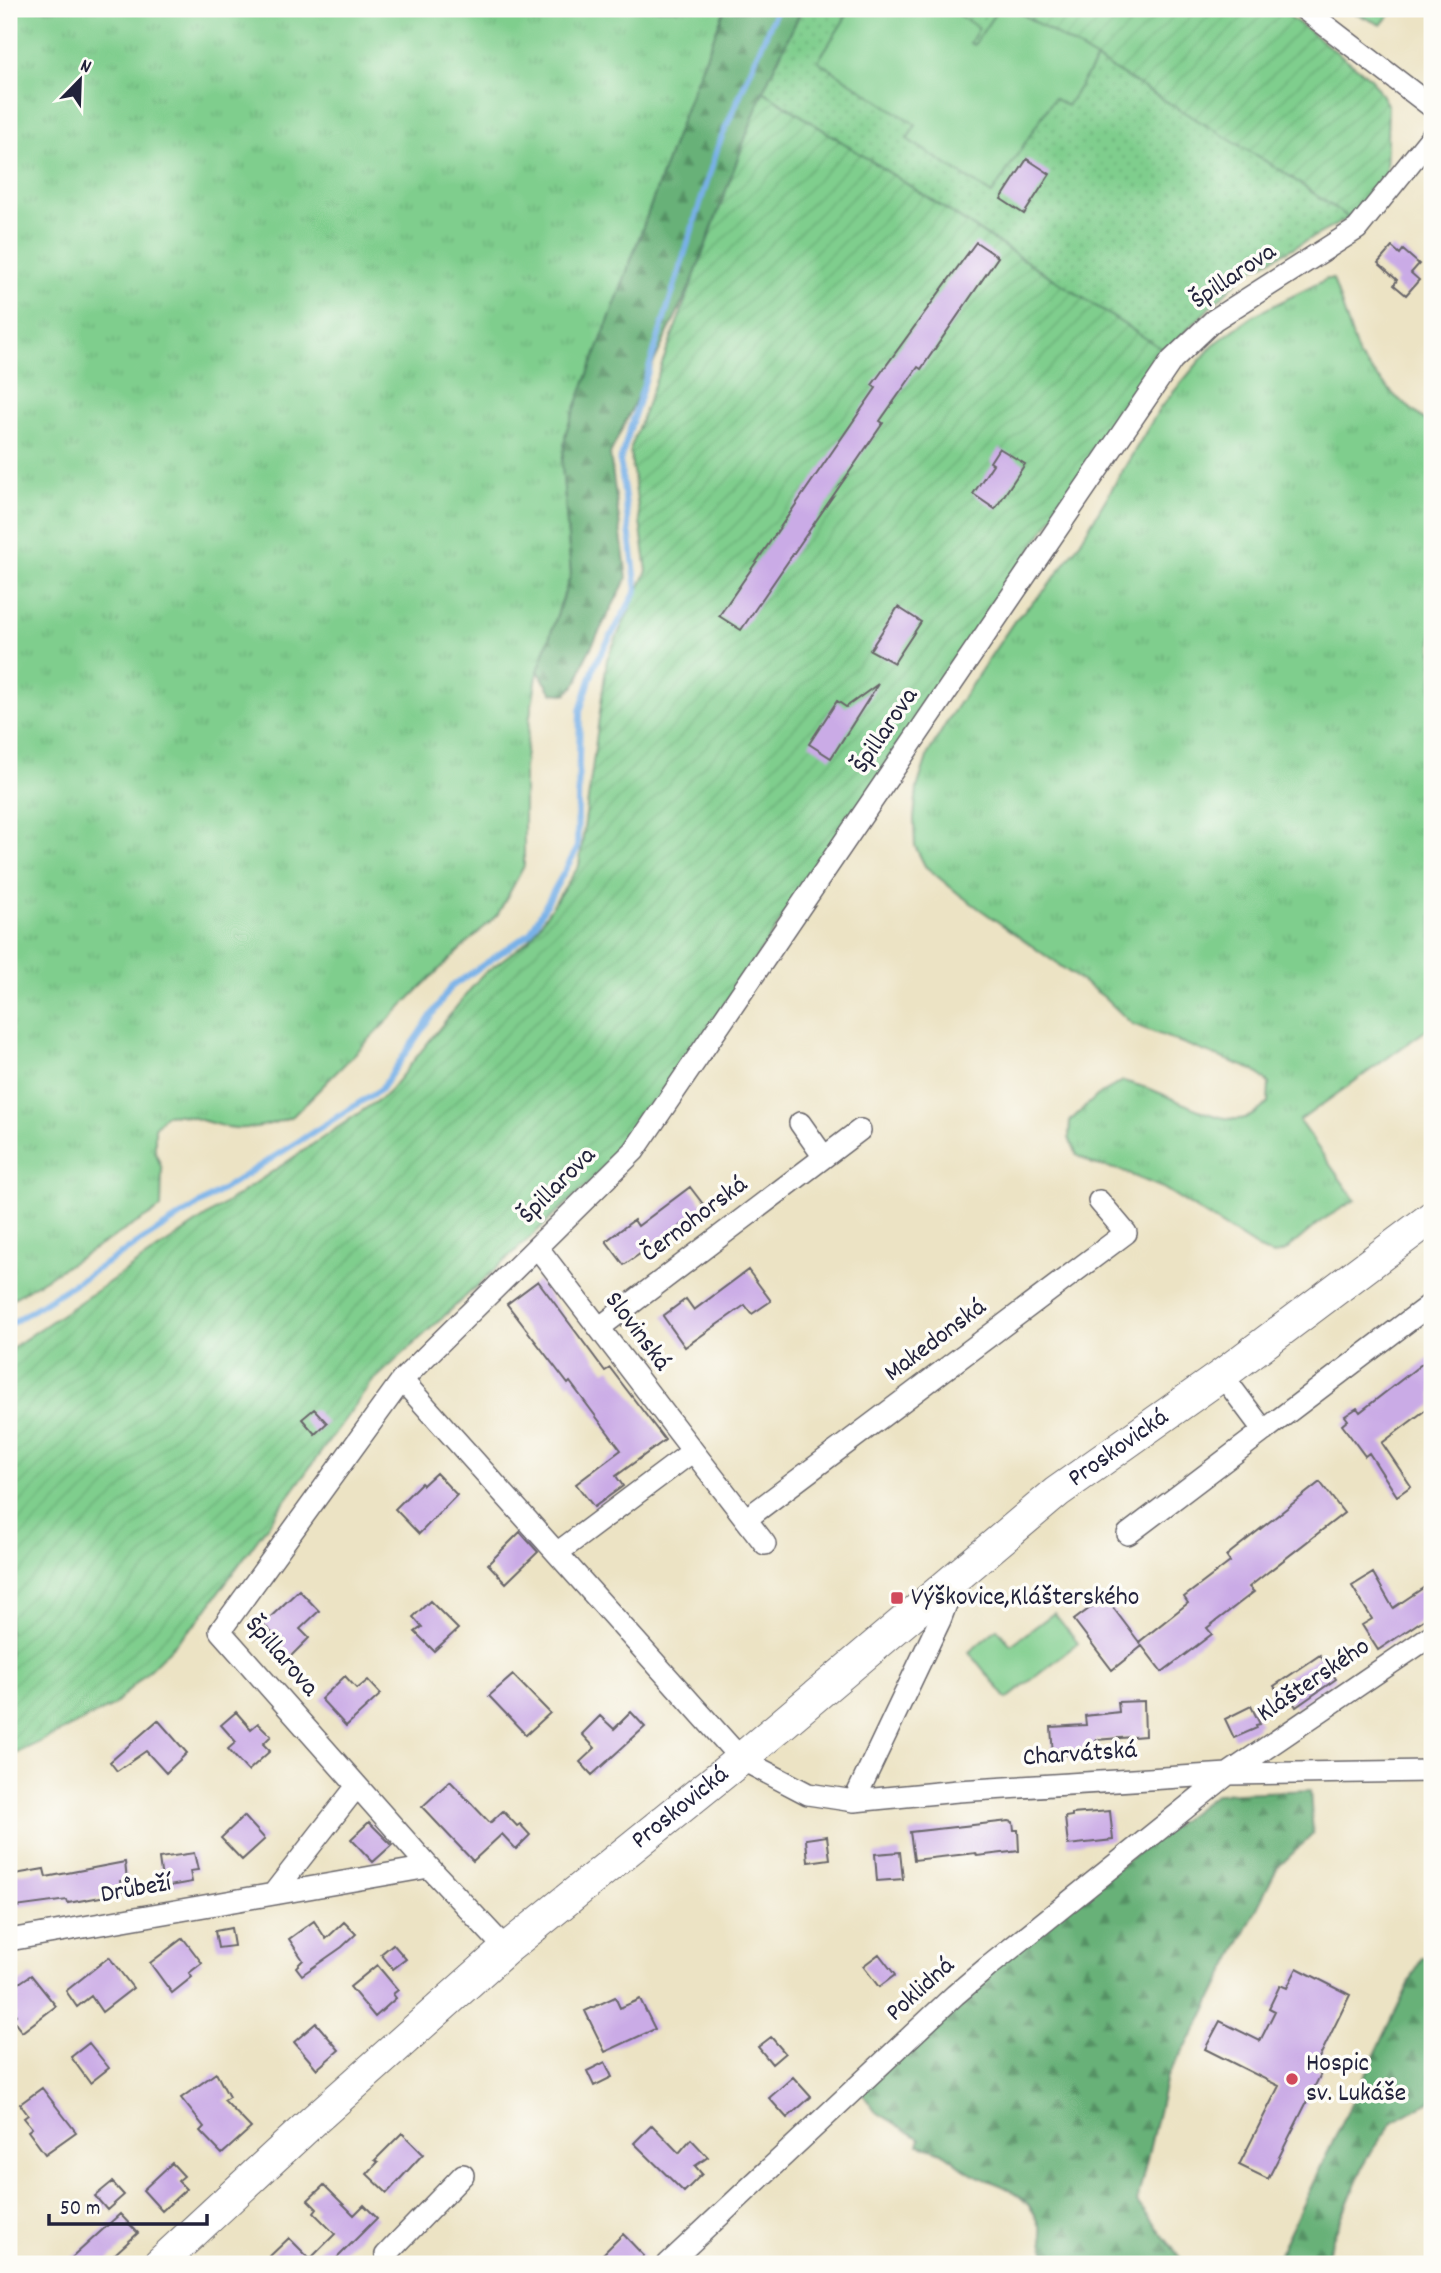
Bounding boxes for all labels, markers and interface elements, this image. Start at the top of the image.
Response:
north arrow [46,46,116,116]
text: N [76,53,95,82]
street label: Špillarova [1184,234,1285,319]
street label: Špillarova [844,680,929,781]
street label: Špillarova [511,1138,606,1233]
street label: Černohorská [634,1168,756,1272]
street label: Slovinská [595,1284,679,1380]
street label: Makedonská [877,1290,995,1392]
street label: Proskovická [1061,1400,1177,1497]
place label: Výškovice,Klášterského [911,1580,1139,1617]
marker: Výškovice,Klášterského [889,1590,905,1606]
street label: Špillarova [235,1609,327,1706]
street label: Klášterského [1250,1629,1378,1733]
street label: Charvátská [1022,1733,1138,1777]
street label: Proskovická [624,1757,737,1859]
street label: Drůbeží [98,1865,176,1914]
street label: Poklidná [878,1949,964,2031]
place label: Hospic sv. Lukáše [1306,2046,1406,2113]
marker: Hospic sv. Lukáše [1284,2071,1300,2087]
scale bar [49,2182,206,2226]
text: 50 m [60,2195,100,2225]

